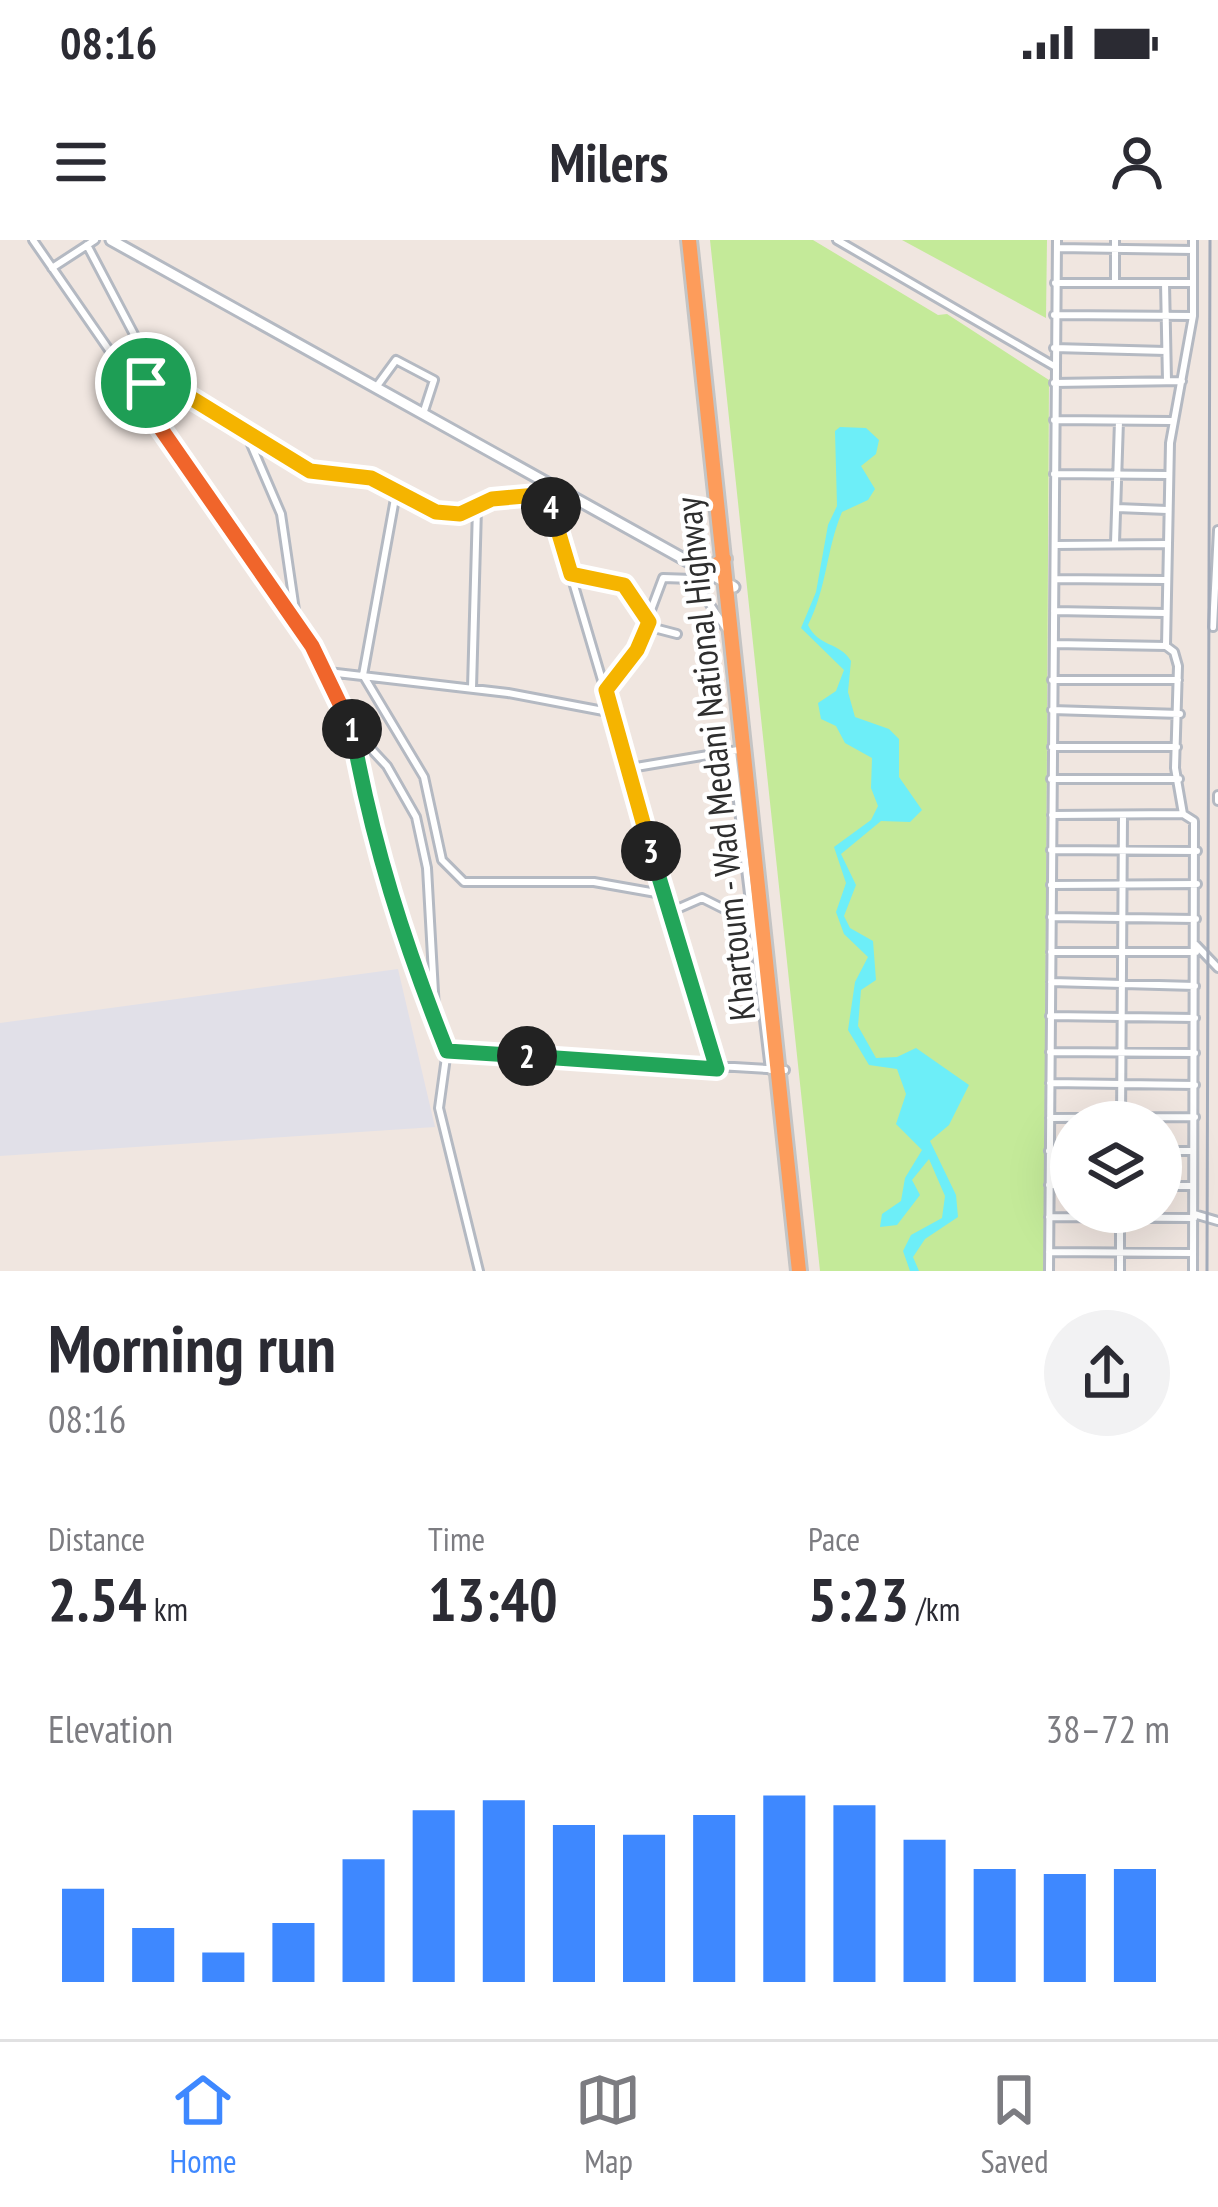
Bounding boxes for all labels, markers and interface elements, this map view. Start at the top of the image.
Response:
text: 08:16 [60,13,157,71]
text: Milers [550,127,668,197]
icon: menu [48,129,114,195]
icon: person [1104,129,1170,195]
pin [95,332,197,434]
icon: arrive [113,350,179,416]
pin: 4 [521,477,581,537]
text: 4 [543,485,559,528]
street label: Khartoum - Wad Medani National Highway [664,495,765,1023]
pin: 1 [322,699,382,759]
text: 1 [344,707,360,750]
pin: 3 [621,821,681,881]
text: 3 [643,829,659,872]
pin: 2 [497,1026,557,1086]
text: 2 [519,1034,535,1077]
map controls [1050,1101,1182,1233]
button: layers [1050,1101,1182,1233]
text: Morning run [48,1305,336,1390]
button: share [1044,1310,1170,1436]
text: 08:16 [48,1393,126,1444]
text: Distance [48,1517,145,1560]
text: Time [428,1517,485,1560]
text: Pace [808,1517,860,1560]
text: 2.54 [48,1560,147,1638]
text: 13:40 [428,1560,558,1638]
text: 5:23 [808,1560,909,1638]
text: km [147,1587,188,1630]
text: /km [909,1587,960,1630]
text: Elevation [48,1703,173,1754]
text: 38–72 m [1045,1703,1170,1754]
tab: Home [169,2067,237,2182]
tab: Map [575,2067,641,2182]
tab: Saved [980,2067,1048,2182]

